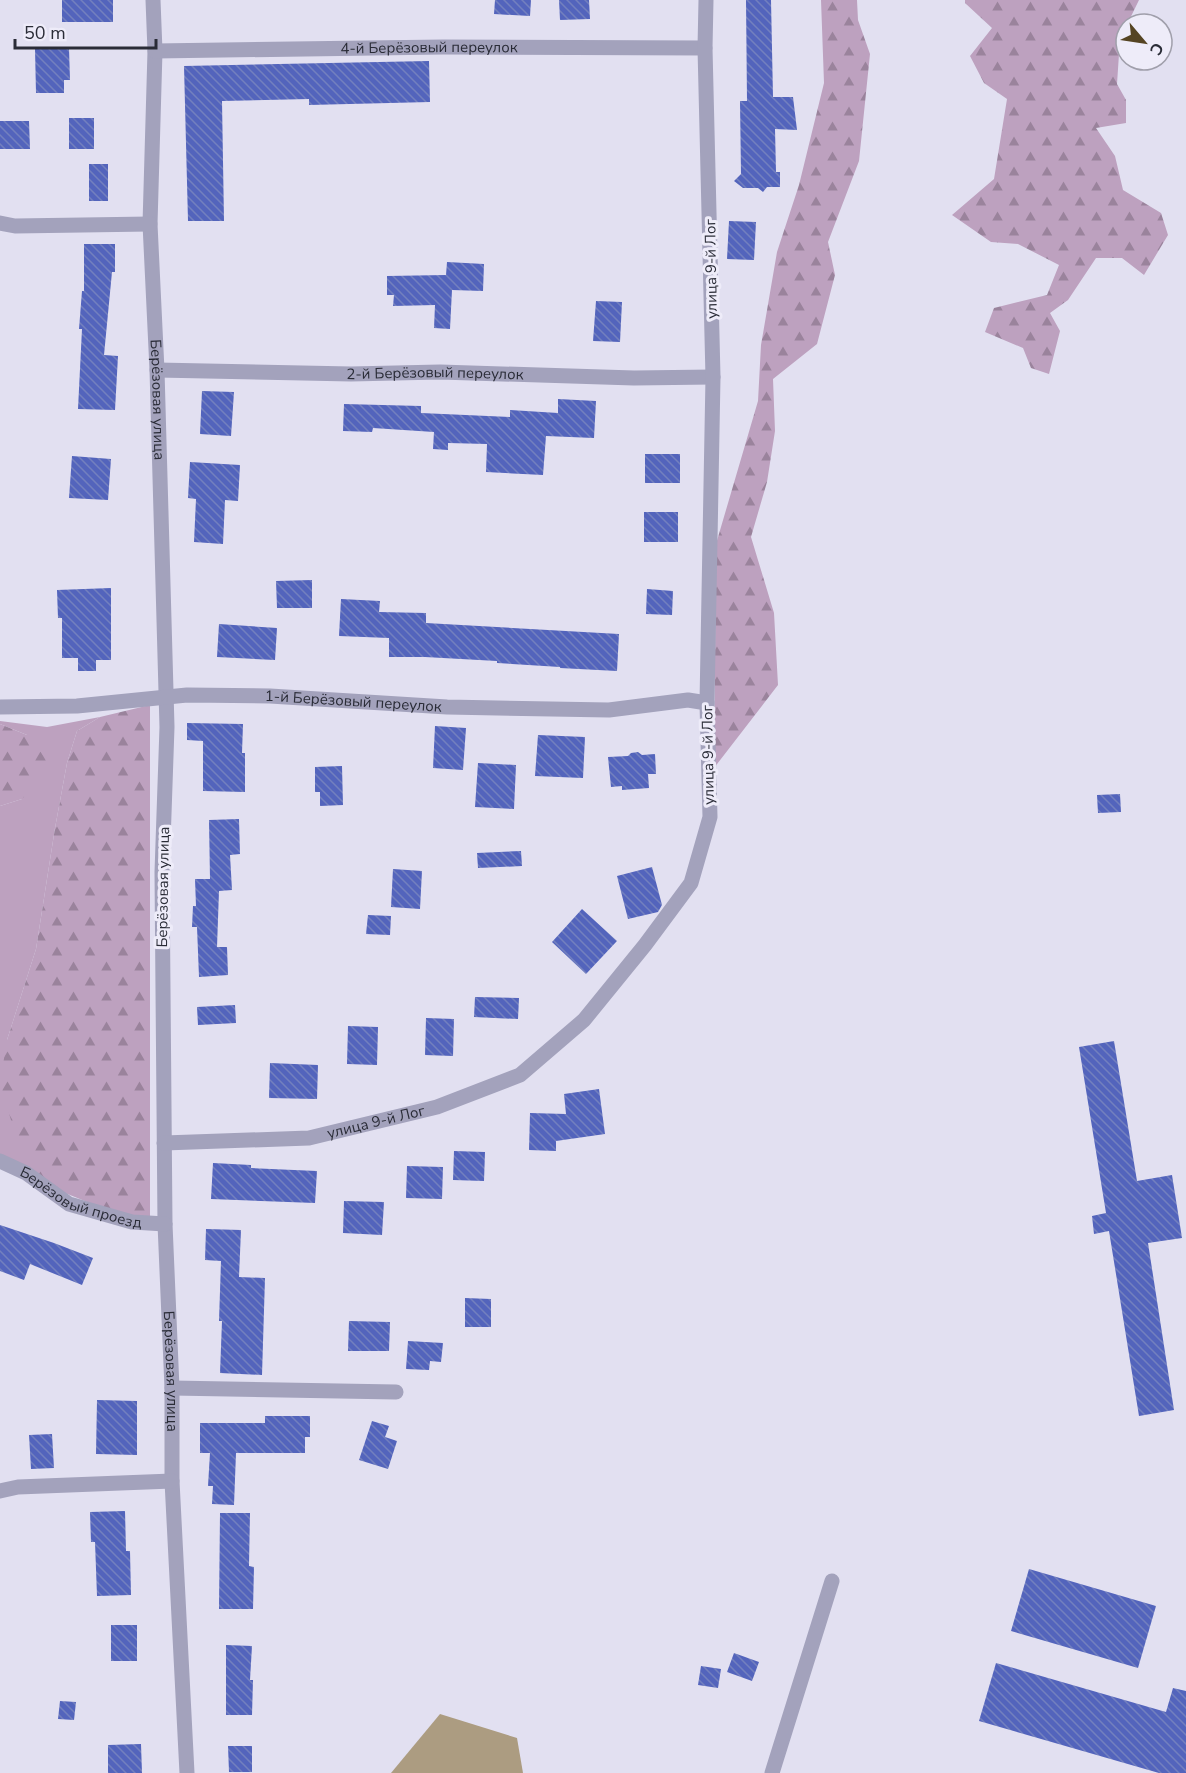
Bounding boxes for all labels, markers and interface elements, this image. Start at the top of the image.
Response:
scale bar [15,12,156,50]
north arrow [1114,12,1174,72]
text: 50 m [24,21,66,45]
street label: 4-й Берёзовый переулок [340,37,518,58]
text: С [1144,39,1169,59]
street label: улица 9-й Лог [700,218,722,319]
street label: Берёзовая улица [146,339,170,461]
street label: 2-й Берёзовый переулок [346,362,524,385]
street label: 1-й Берёзовый переулок [265,686,442,717]
street label: улица 9-й Лог [697,704,719,805]
street label: Берёзовая улица [152,826,174,948]
street label: улица 9-й Лог [325,1100,427,1143]
street label: Берёзовый проезд [17,1162,142,1233]
street label: Берёзовая улица [159,1310,182,1432]

